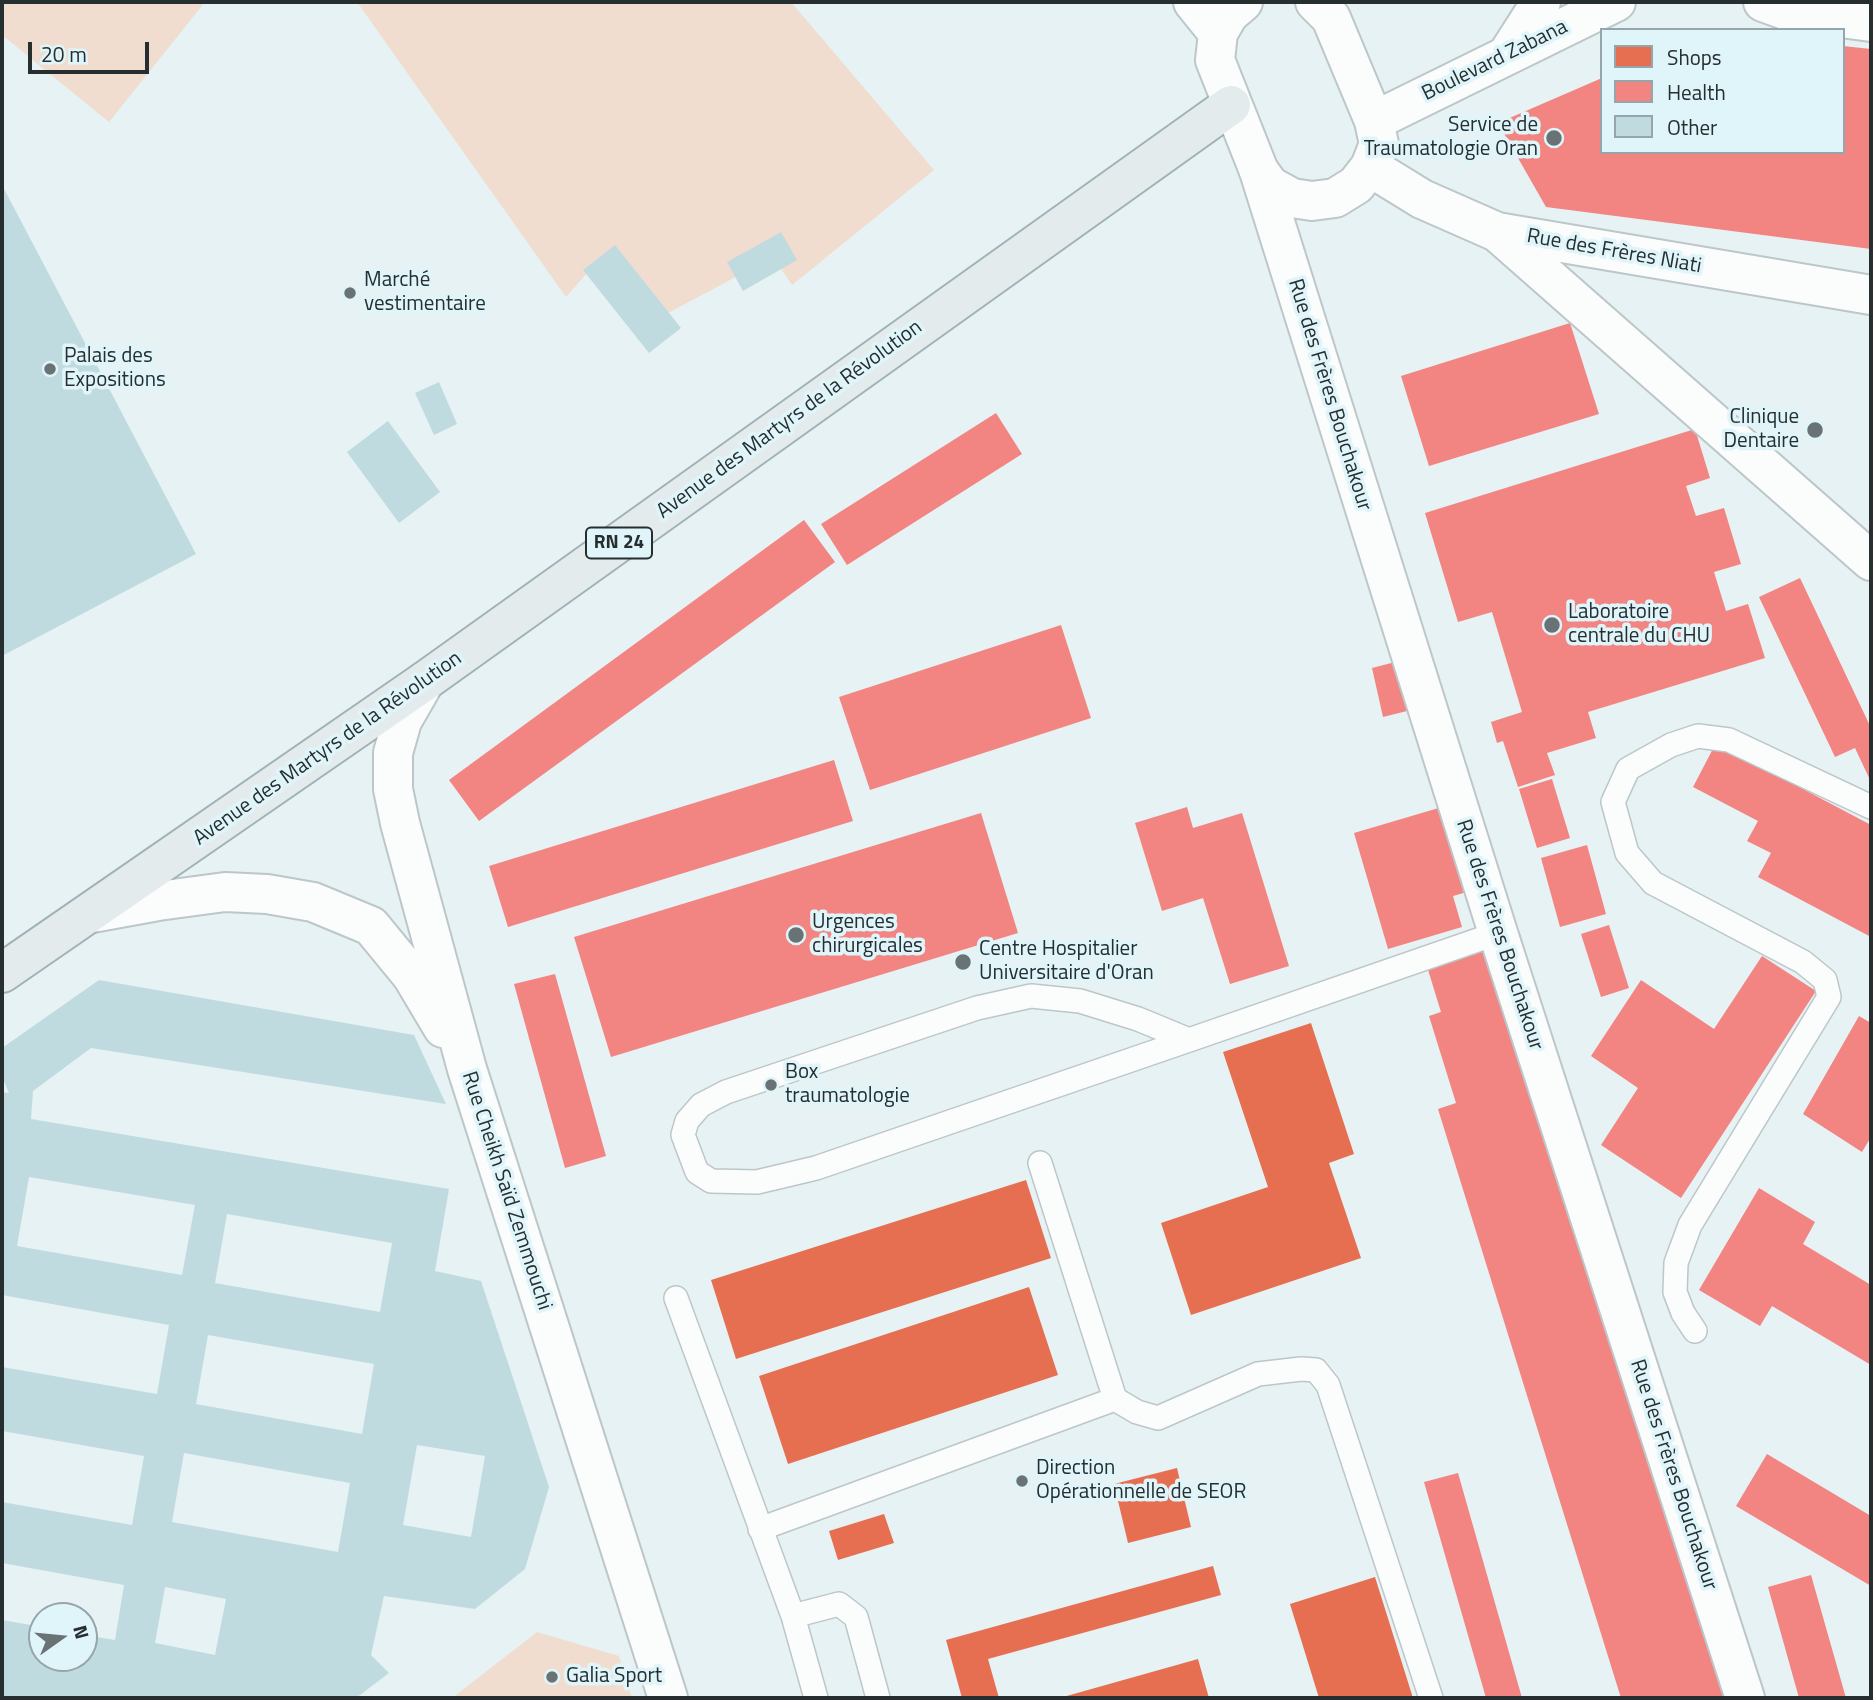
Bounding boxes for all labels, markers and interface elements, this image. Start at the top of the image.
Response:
street label: Boulevard Zabana [1418,15,1572,107]
scale bar [32,28,152,72]
legend [1600,28,1845,154]
text: 20 m [41,38,87,70]
text: Shops [1667,41,1722,73]
text: Health [1667,76,1726,108]
text: Other [1667,111,1717,143]
place label: Service de Traumatologie Oran [1364,113,1538,163]
marker: Service de Traumatologie Oran [1544,128,1564,148]
street label: Rue des Frères Niati [1525,224,1703,280]
place label: Marché vestimentaire [364,268,486,318]
street label: Rue des Frères Bouchakour [1282,276,1376,514]
marker: Marché vestimentaire [342,285,358,301]
street label: Avenue des Martyrs de la Révolution [652,315,928,525]
place label: Palais des Expositions [64,344,166,394]
marker: Palais des Expositions [42,361,58,377]
place label: Clinique Dentaire [1723,405,1799,455]
marker: Clinique Dentaire [1805,420,1825,440]
road number: RN 24 [586,528,652,558]
place label: Laboratoire centrale du CHU [1568,600,1710,650]
marker: Laboratoire centrale du CHU [1542,615,1562,635]
street label: Avenue des Martyrs de la Révolution [189,646,467,852]
street label: Rue des Frères Bouchakour [1450,816,1548,1054]
place label: Urgences chirurgicales [812,910,923,960]
marker: Urgences chirurgicales [786,925,806,945]
place label: Centre Hospitalier Universitaire d'Oran [979,937,1154,987]
marker: Centre Hospitalier Universitaire d'Oran [953,952,973,972]
place label: Box traumatologie [785,1060,910,1110]
street label: Rue Cheikh Saïd Zemmouchi [455,1069,557,1313]
marker: Box traumatologie [763,1077,779,1093]
street label: Rue des Frères Bouchakour [1624,1356,1722,1594]
place label: Direction Opérationnelle de SEOR [1036,1456,1246,1506]
marker: Direction Opérationnelle de SEOR [1014,1473,1030,1489]
north arrow [28,1602,98,1672]
text: N [66,1622,98,1642]
place label: Galia Sport [566,1664,662,1690]
marker: Galia Sport [544,1669,560,1685]

